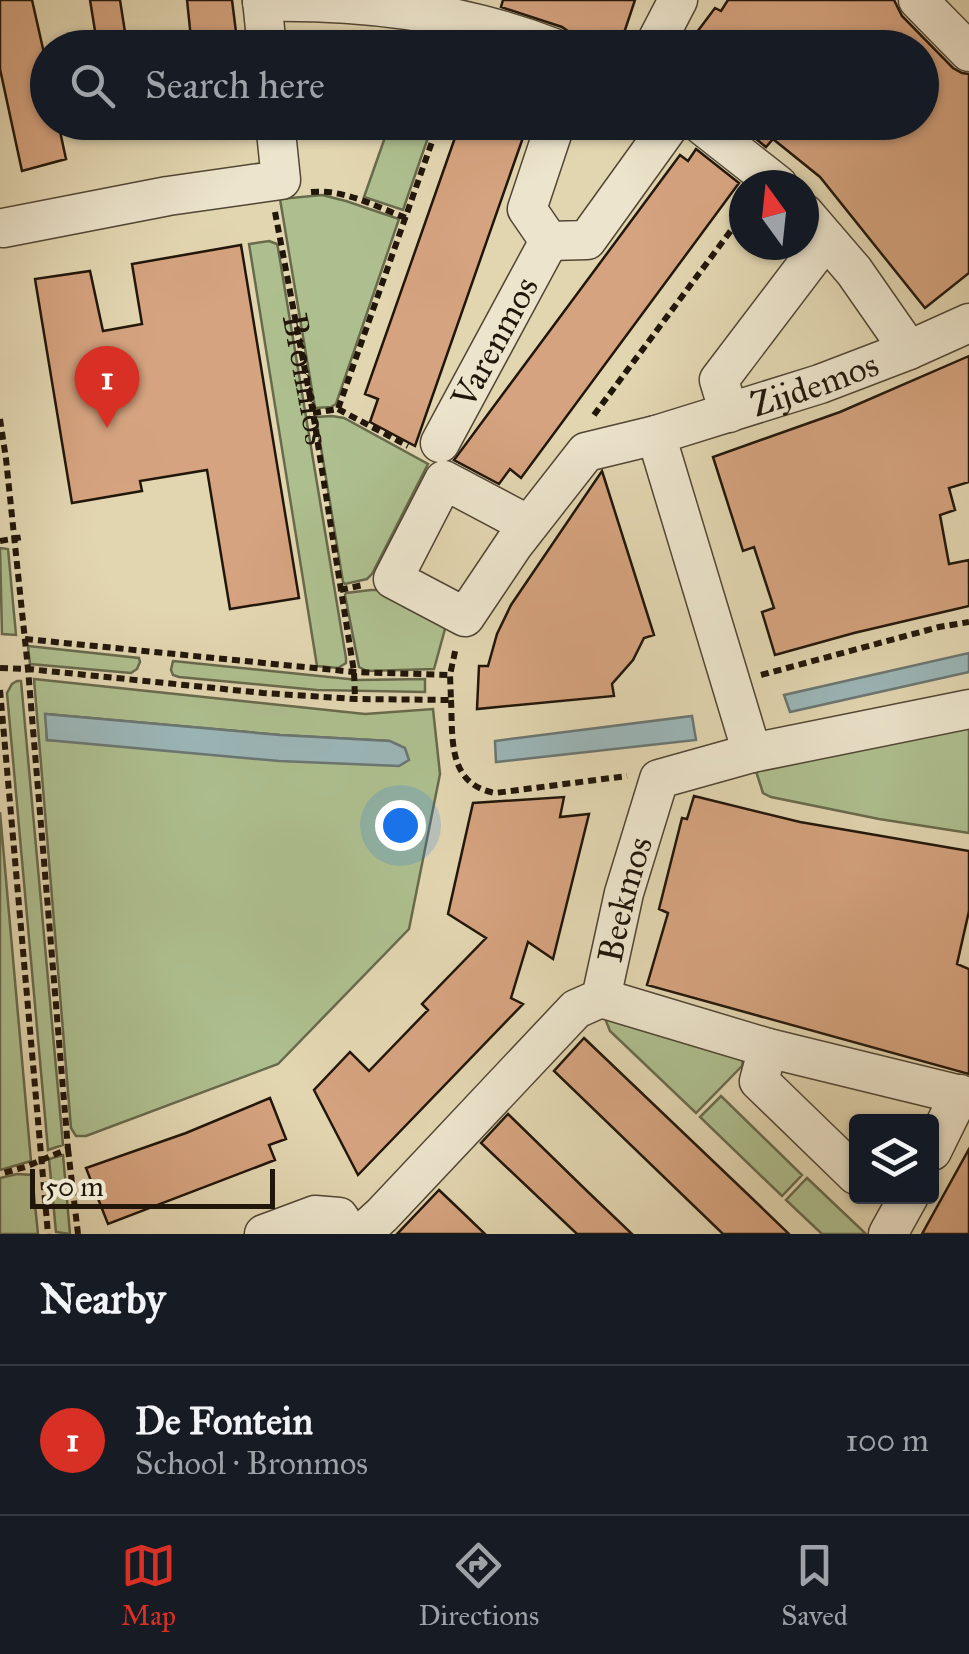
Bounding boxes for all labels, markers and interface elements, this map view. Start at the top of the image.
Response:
search box [30,30,939,140]
icon: search [65,58,120,113]
text: Search here [145,62,325,108]
north arrow [729,170,819,260]
street label: Varenmos [442,269,548,416]
street label: Bronmos [273,310,339,448]
street label: Zijdemos [745,343,884,426]
pin: 1 [74,346,140,428]
your location [375,800,426,851]
street label: Beekmos [588,831,662,966]
map controls [849,1114,939,1204]
button: layers [849,1114,939,1204]
scale bar [30,1164,275,1208]
text: 50 m [45,1169,104,1204]
text: Nearby [40,1273,165,1325]
text: De Fontein [135,1398,313,1444]
text: 1 [66,1421,79,1460]
text: 100 m [845,1421,929,1460]
text: School · Bronmos [135,1444,368,1483]
tab: Map [121,1538,176,1633]
tab: Directions [418,1538,539,1633]
tab: Saved [781,1538,848,1633]

